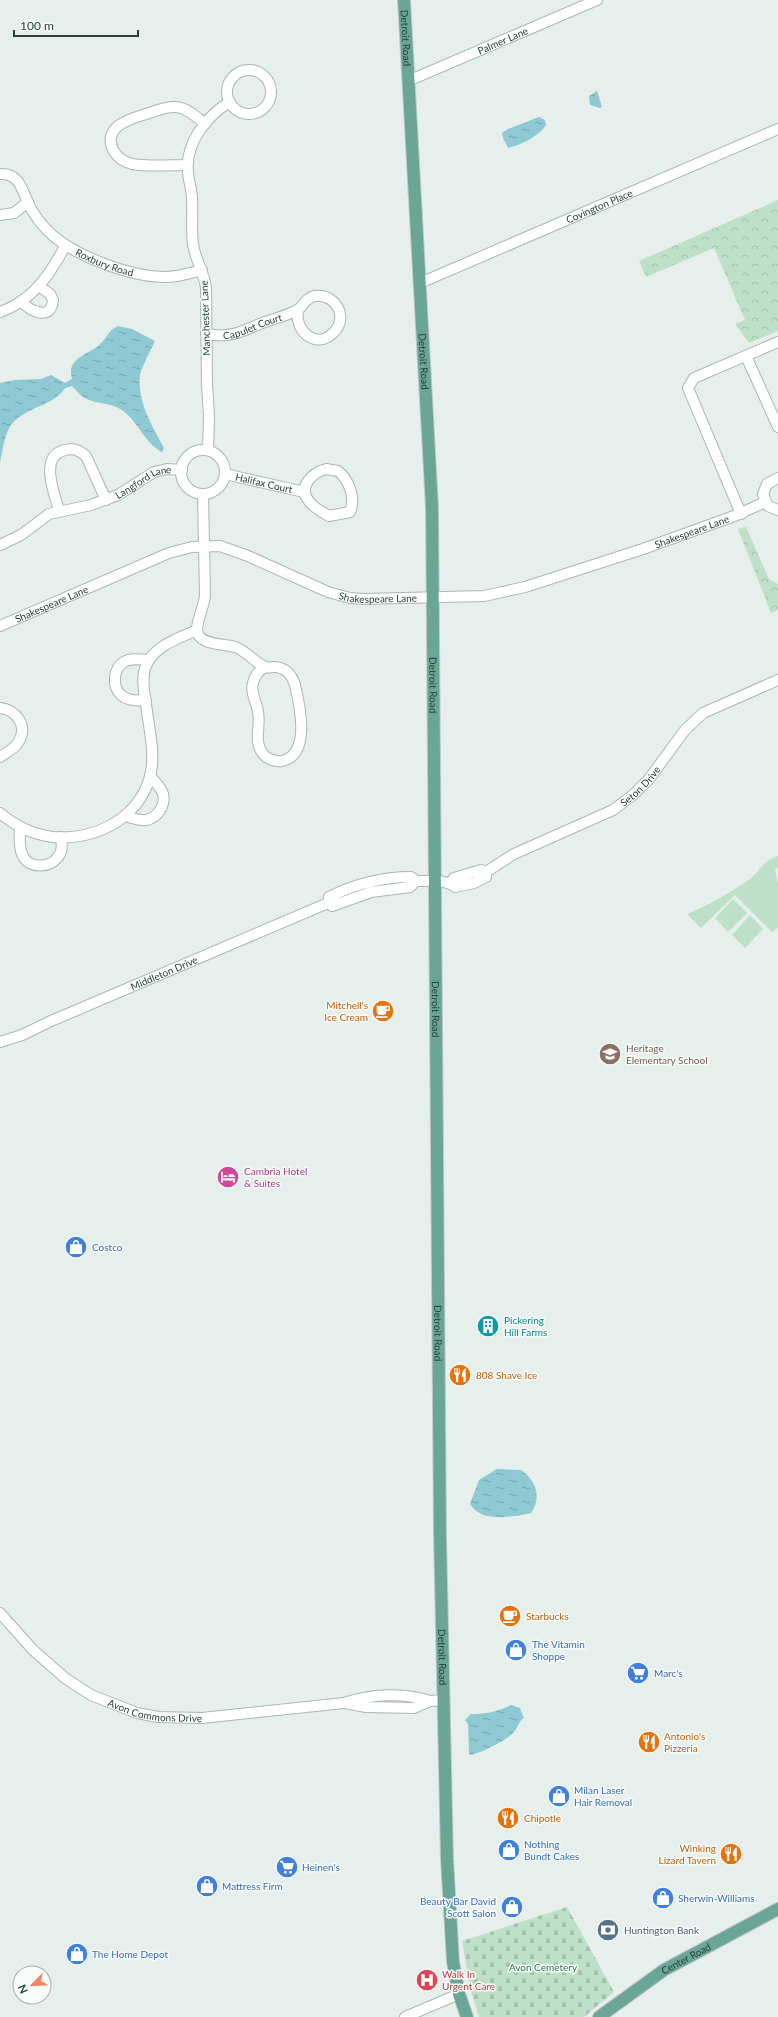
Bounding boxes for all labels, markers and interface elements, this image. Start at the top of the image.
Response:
street label: Detroit Road [399,10,414,66]
scale bar [14,12,138,38]
text: 100 m [20,18,54,33]
street label: Palmer Lane [476,24,530,57]
street label: Covington Place [564,186,634,226]
street label: Roxbury Road [74,246,135,279]
street label: Manchester Lane [198,280,212,356]
street label: Capulet Court [222,311,284,341]
street label: Detroit Road [416,333,432,390]
street label: Langford Lane [113,463,172,501]
street label: Halifax Court [234,471,294,495]
street label: Shakespeare Lane [653,512,731,550]
street label: Shakespeare Lane [13,583,90,625]
street label: Shakespeare Lane [337,589,417,605]
street label: Detroit Road [427,657,440,713]
street label: Seton Drive [618,764,663,809]
street label: Middleton Drive [129,953,199,992]
street label: Detroit Road [430,981,442,1037]
cafe icon: Mitchell's Ice Cream [370,998,396,1024]
place label: Mitchell's Ice Cream [324,999,368,1023]
school or university icon: Heritage Elementary School [597,1041,623,1067]
place label: Heritage Elementary School [626,1042,708,1066]
hotel icon: Cambria Hotel & Suites [215,1164,241,1190]
place label: Cambria Hotel & Suites [244,1165,307,1189]
shop icon: Costco [63,1234,89,1260]
place label: Costco [92,1241,123,1253]
street label: Detroit Road [432,1305,445,1361]
building icon: Pickering Hill Farms [475,1313,501,1339]
place label: Pickering Hill Farms [504,1314,547,1338]
restaurant icon: 808 Shave Ice [447,1362,473,1388]
place label: 808 Shave Ice [476,1369,537,1381]
cafe icon: Starbucks [497,1603,523,1629]
place label: Starbucks [526,1610,569,1622]
street label: Detroit Road [436,1629,449,1685]
shop icon: The Vitamin Shoppe [503,1637,529,1663]
place label: The Vitamin Shoppe [532,1638,585,1662]
supermarket icon: Marc's [625,1660,651,1686]
place label: Marc's [654,1667,683,1679]
street label: Avon Commons Drive [106,1696,202,1724]
restaurant icon: Antonio's Pizzeria [636,1729,662,1755]
place label: Antonio's Pizzeria [664,1730,705,1754]
shop icon: Milan Laser Hair Removal [546,1783,572,1809]
place label: Milan Laser Hair Removal [574,1784,632,1808]
restaurant icon: Chipotle [495,1805,521,1831]
place label: Chipotle [524,1812,561,1824]
shop icon: Nothing Bundt Cakes [496,1837,522,1863]
place label: Nothing Bundt Cakes [524,1838,579,1862]
restaurant icon: Winking Lizard Tavern [718,1841,744,1867]
place label: Winking Lizard Tavern [659,1842,716,1866]
supermarket icon: Heinen's [274,1854,300,1880]
place label: Heinen's [302,1861,340,1873]
shop icon: Mattress Firm [194,1873,220,1899]
place label: Mattress Firm [222,1880,283,1892]
shop icon: Sherwin-Williams [650,1885,676,1911]
place label: Sherwin-Williams [678,1892,755,1904]
shop icon: Beauty Bar David Scott Salon [499,1894,525,1920]
place label: Beauty Bar David Scott Salon [420,1895,496,1919]
bank icon: Huntington Bank [595,1917,621,1943]
place label: Huntington Bank [624,1924,700,1936]
street label: Center Road [659,1940,713,1976]
shop icon: The Home Depot [64,1941,90,1967]
place label: The Home Depot [92,1948,168,1960]
park label: Avon Cemetery [509,1961,578,1973]
north arrow [12,1965,52,2005]
hospital icon: Walk In Urgent Care [414,1967,440,1993]
place label: Walk In Urgent Care [442,1968,495,1992]
text: N [15,1983,30,1996]

